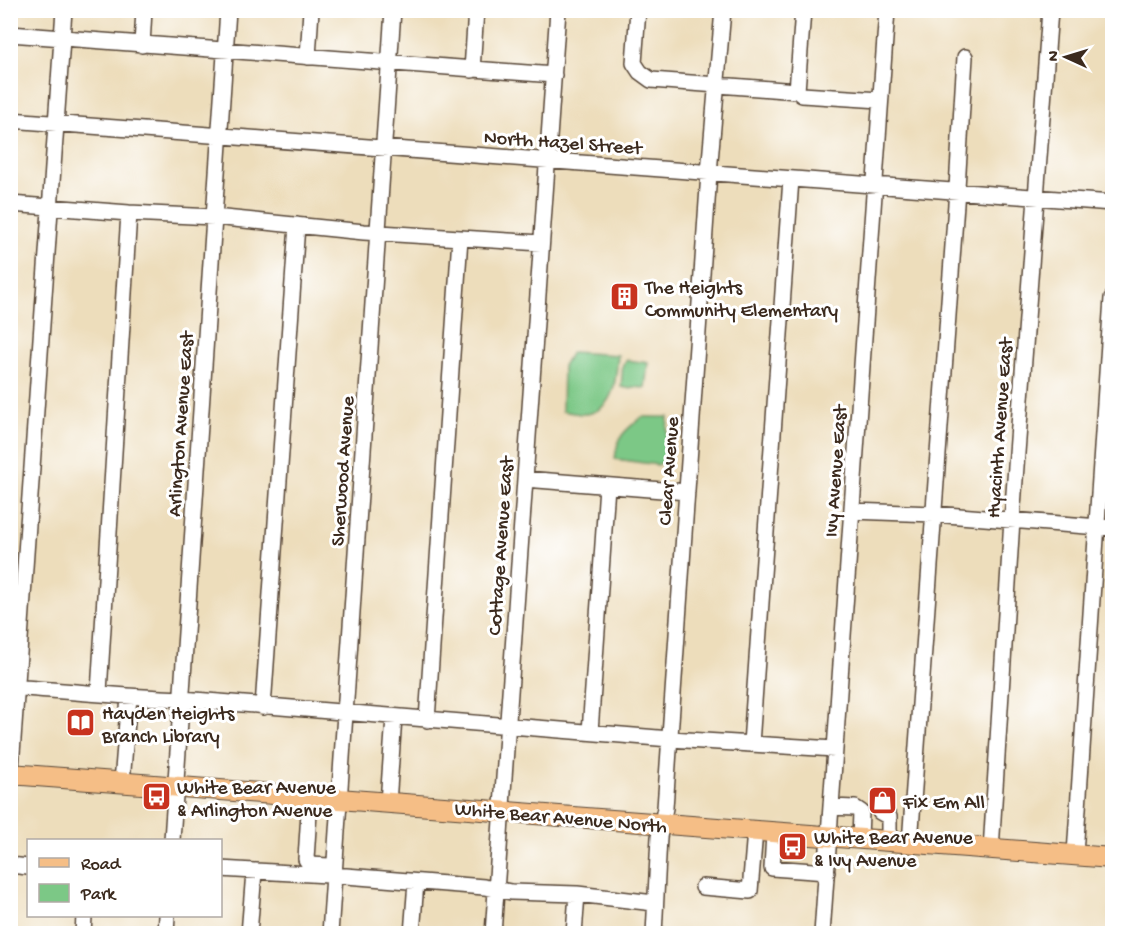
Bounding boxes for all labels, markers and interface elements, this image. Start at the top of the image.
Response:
north arrow [1036,27,1096,87]
text: N [1045,50,1064,62]
street label: North Hazel Street [483,127,644,162]
place label: The Heights Community Elementary [644,278,838,324]
building icon: The Heights Community Elementary [608,281,640,313]
street label: Arlington Avenue East [165,329,201,517]
street label: Hyacinth Avenue East [984,336,1019,519]
street label: Sherwood Avenue [328,395,361,547]
street label: Ivy Avenue East [821,403,854,538]
street label: Clear Avenue [655,416,686,526]
street label: Cottage Avenue East [485,454,520,636]
place label: Hayden Heights Branch Library [101,704,235,750]
library icon: Hayden Heights Branch Library [65,707,97,739]
place label: White Bear Avenue & Arlington Avenue [177,778,337,824]
bus stop icon: White Bear Avenue & Arlington Avenue [140,781,172,813]
shop icon: Fix Em All [866,785,898,817]
place label: Fix Em All [902,793,985,816]
street label: White Bear Avenue North [454,799,668,840]
place label: White Bear Avenue & Ivy Avenue [814,828,974,874]
bus stop icon: White Bear Avenue & Ivy Avenue [777,831,809,863]
legend [27,839,222,917]
text: Road [81,855,122,876]
text: Park [80,885,117,906]

